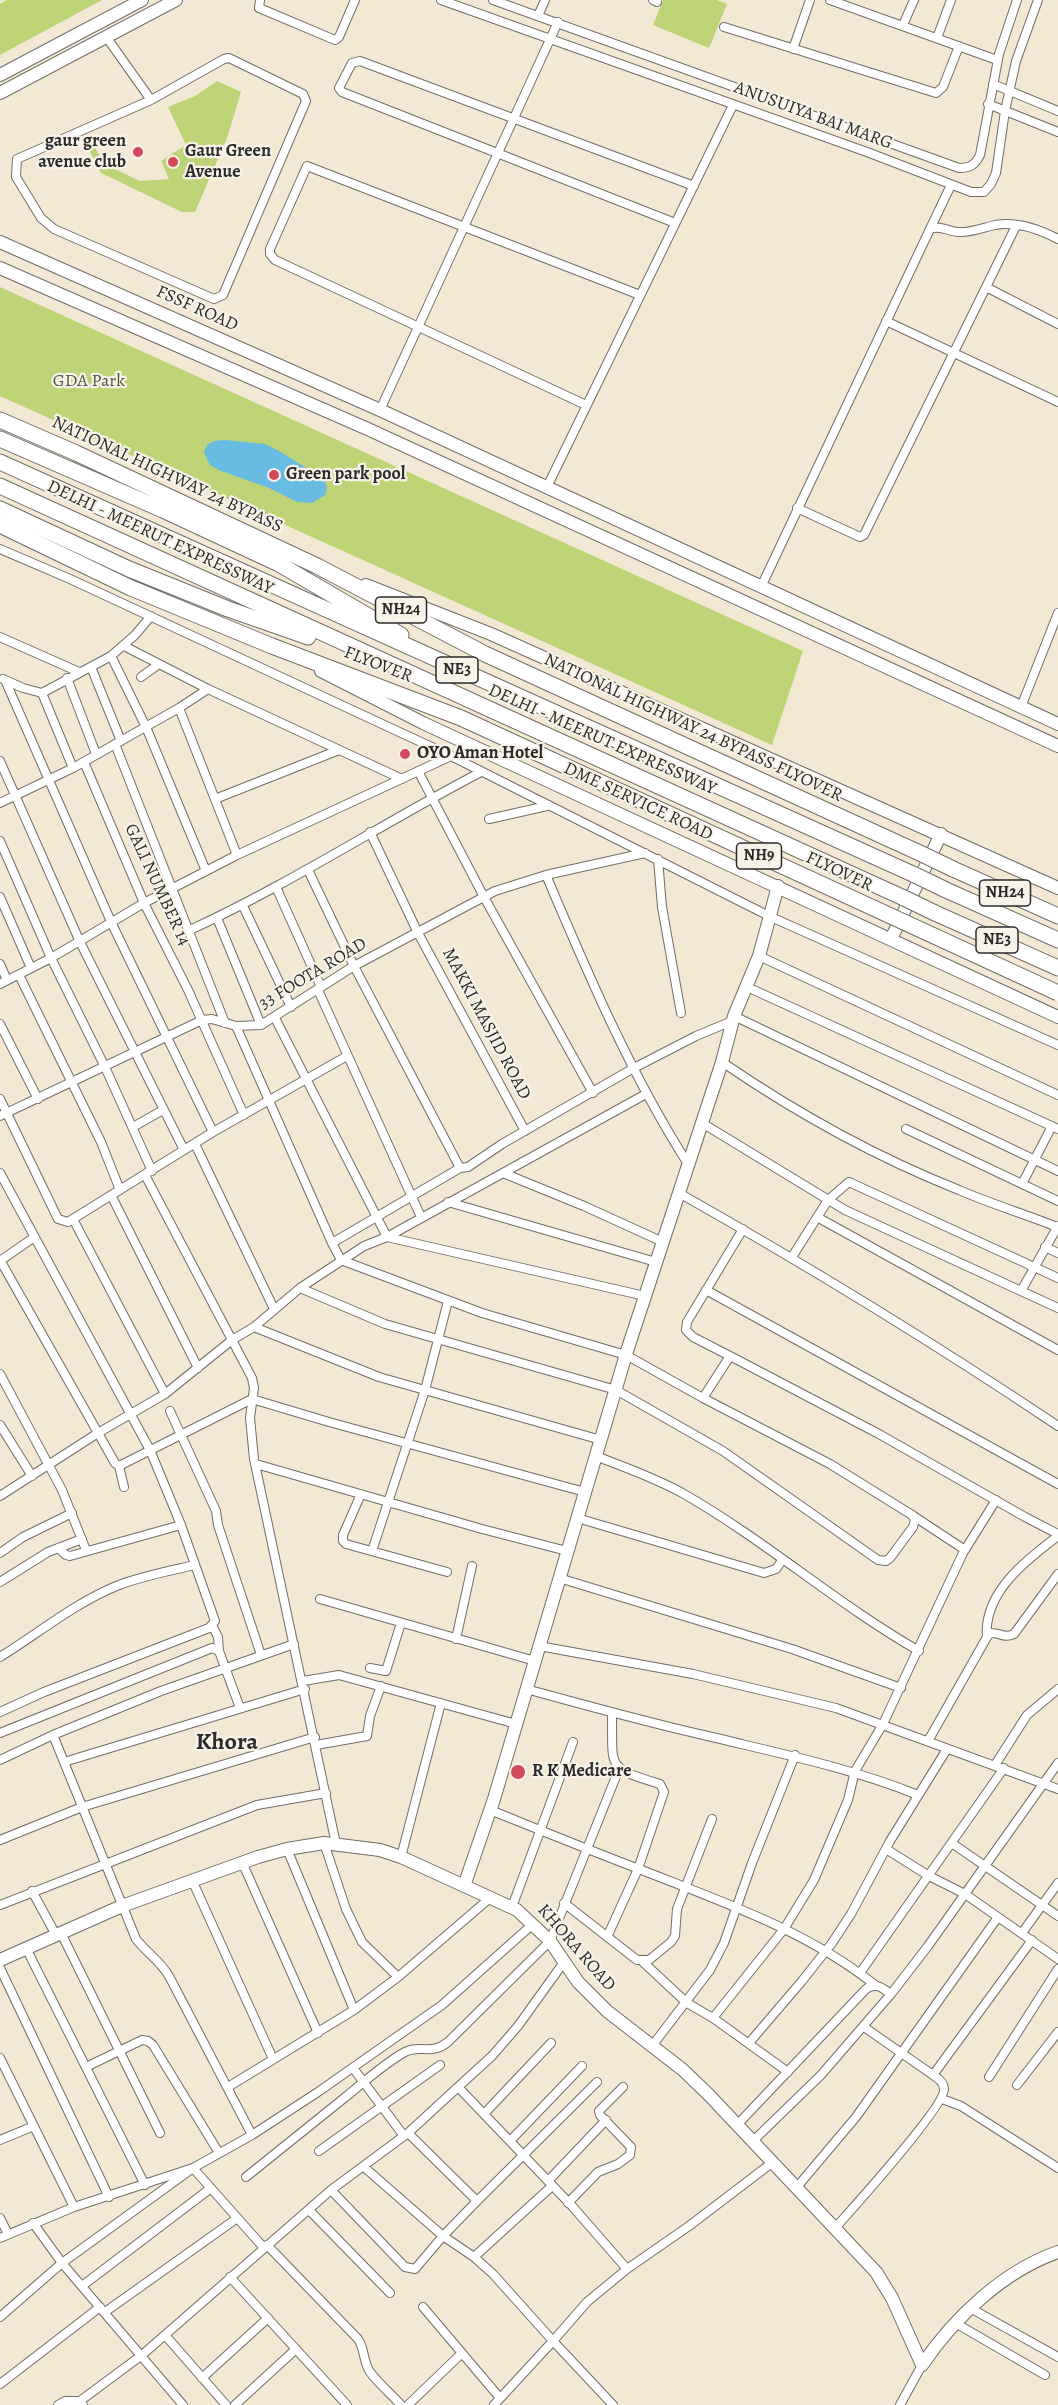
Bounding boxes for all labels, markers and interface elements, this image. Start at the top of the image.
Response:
street label: ANUSUIYA BAI MARG [731,77,895,155]
place label: gaur green avenue club [38,131,126,174]
place label: Gaur Green Avenue [185,141,271,184]
marker: gaur green avenue club [131,145,145,159]
marker: Gaur Green Avenue [166,155,180,169]
street label: FSSF ROAD [153,281,241,337]
park label: GDA Park [53,371,125,393]
street label: NATIONAL HIGHWAY 24 BYPASS [48,412,286,538]
place label: Green park pool [286,464,406,486]
marker: Green park pool [267,468,281,482]
street label: DELHI - MEERUT EXPRESSWAY [43,476,277,600]
road number: NH24 [376,597,426,623]
street label: FLYOVER [341,642,415,688]
street label: NATIONAL HIGHWAY 24 BYPASS FLYOVER [540,649,846,807]
road number: NE3 [436,657,478,683]
street label: DELHI - MEERUT EXPRESSWAY [485,680,719,800]
place label: OYO Aman Hotel [417,743,543,765]
marker: OYO Aman Hotel [398,747,412,761]
street label: DME SERVICE ROAD [560,758,716,846]
street label: GALI NUMBER 14 [119,821,195,949]
road number: NH9 [736,843,782,869]
street label: FLYOVER [802,847,876,897]
road number: NH24 [980,880,1030,906]
road number: NE3 [976,927,1018,953]
street label: 33 FOOTA ROAD [255,933,371,1015]
street label: MAKKI MASJID ROAD [437,945,535,1103]
district label: Khora [196,1729,258,1757]
place label: R K Medicare [532,1761,632,1783]
marker: R K Medicare [509,1763,527,1781]
street label: KHORA ROAD [532,1900,620,1996]

